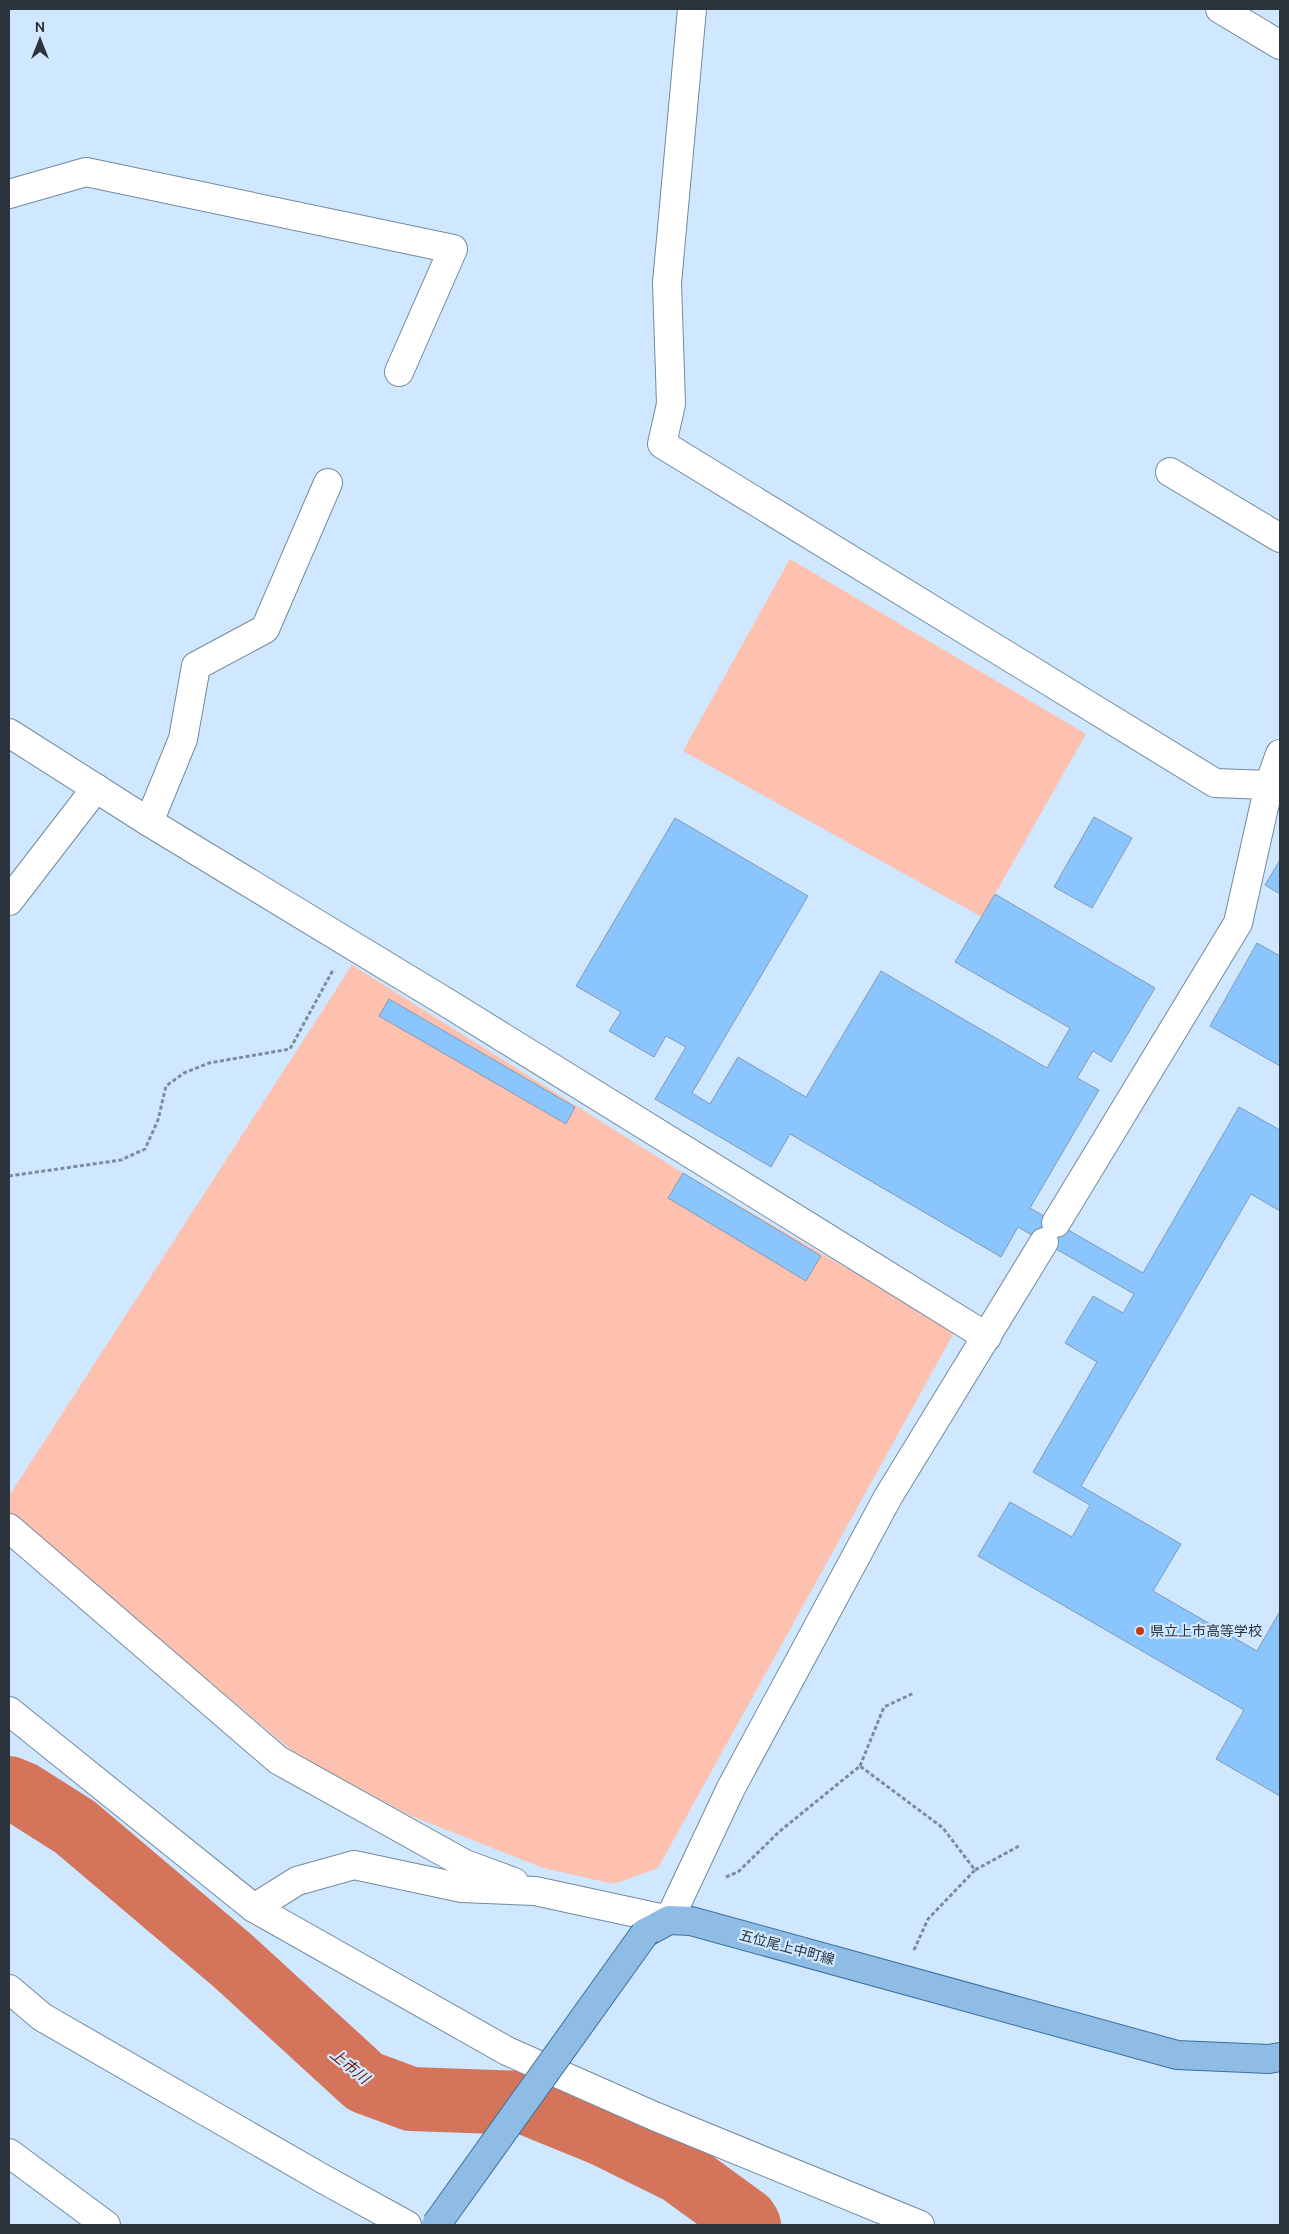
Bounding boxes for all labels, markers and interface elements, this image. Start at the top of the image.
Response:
north arrow [15,15,65,65]
text: N [35,19,45,35]
place label: 県立上市高等学校 [1150,1623,1262,1639]
marker: 県立上市高等学校 [1134,1625,1146,1637]
street label: 五位尾上中町線 [738,1927,836,1967]
water label: 上市川 [327,2045,374,2088]

